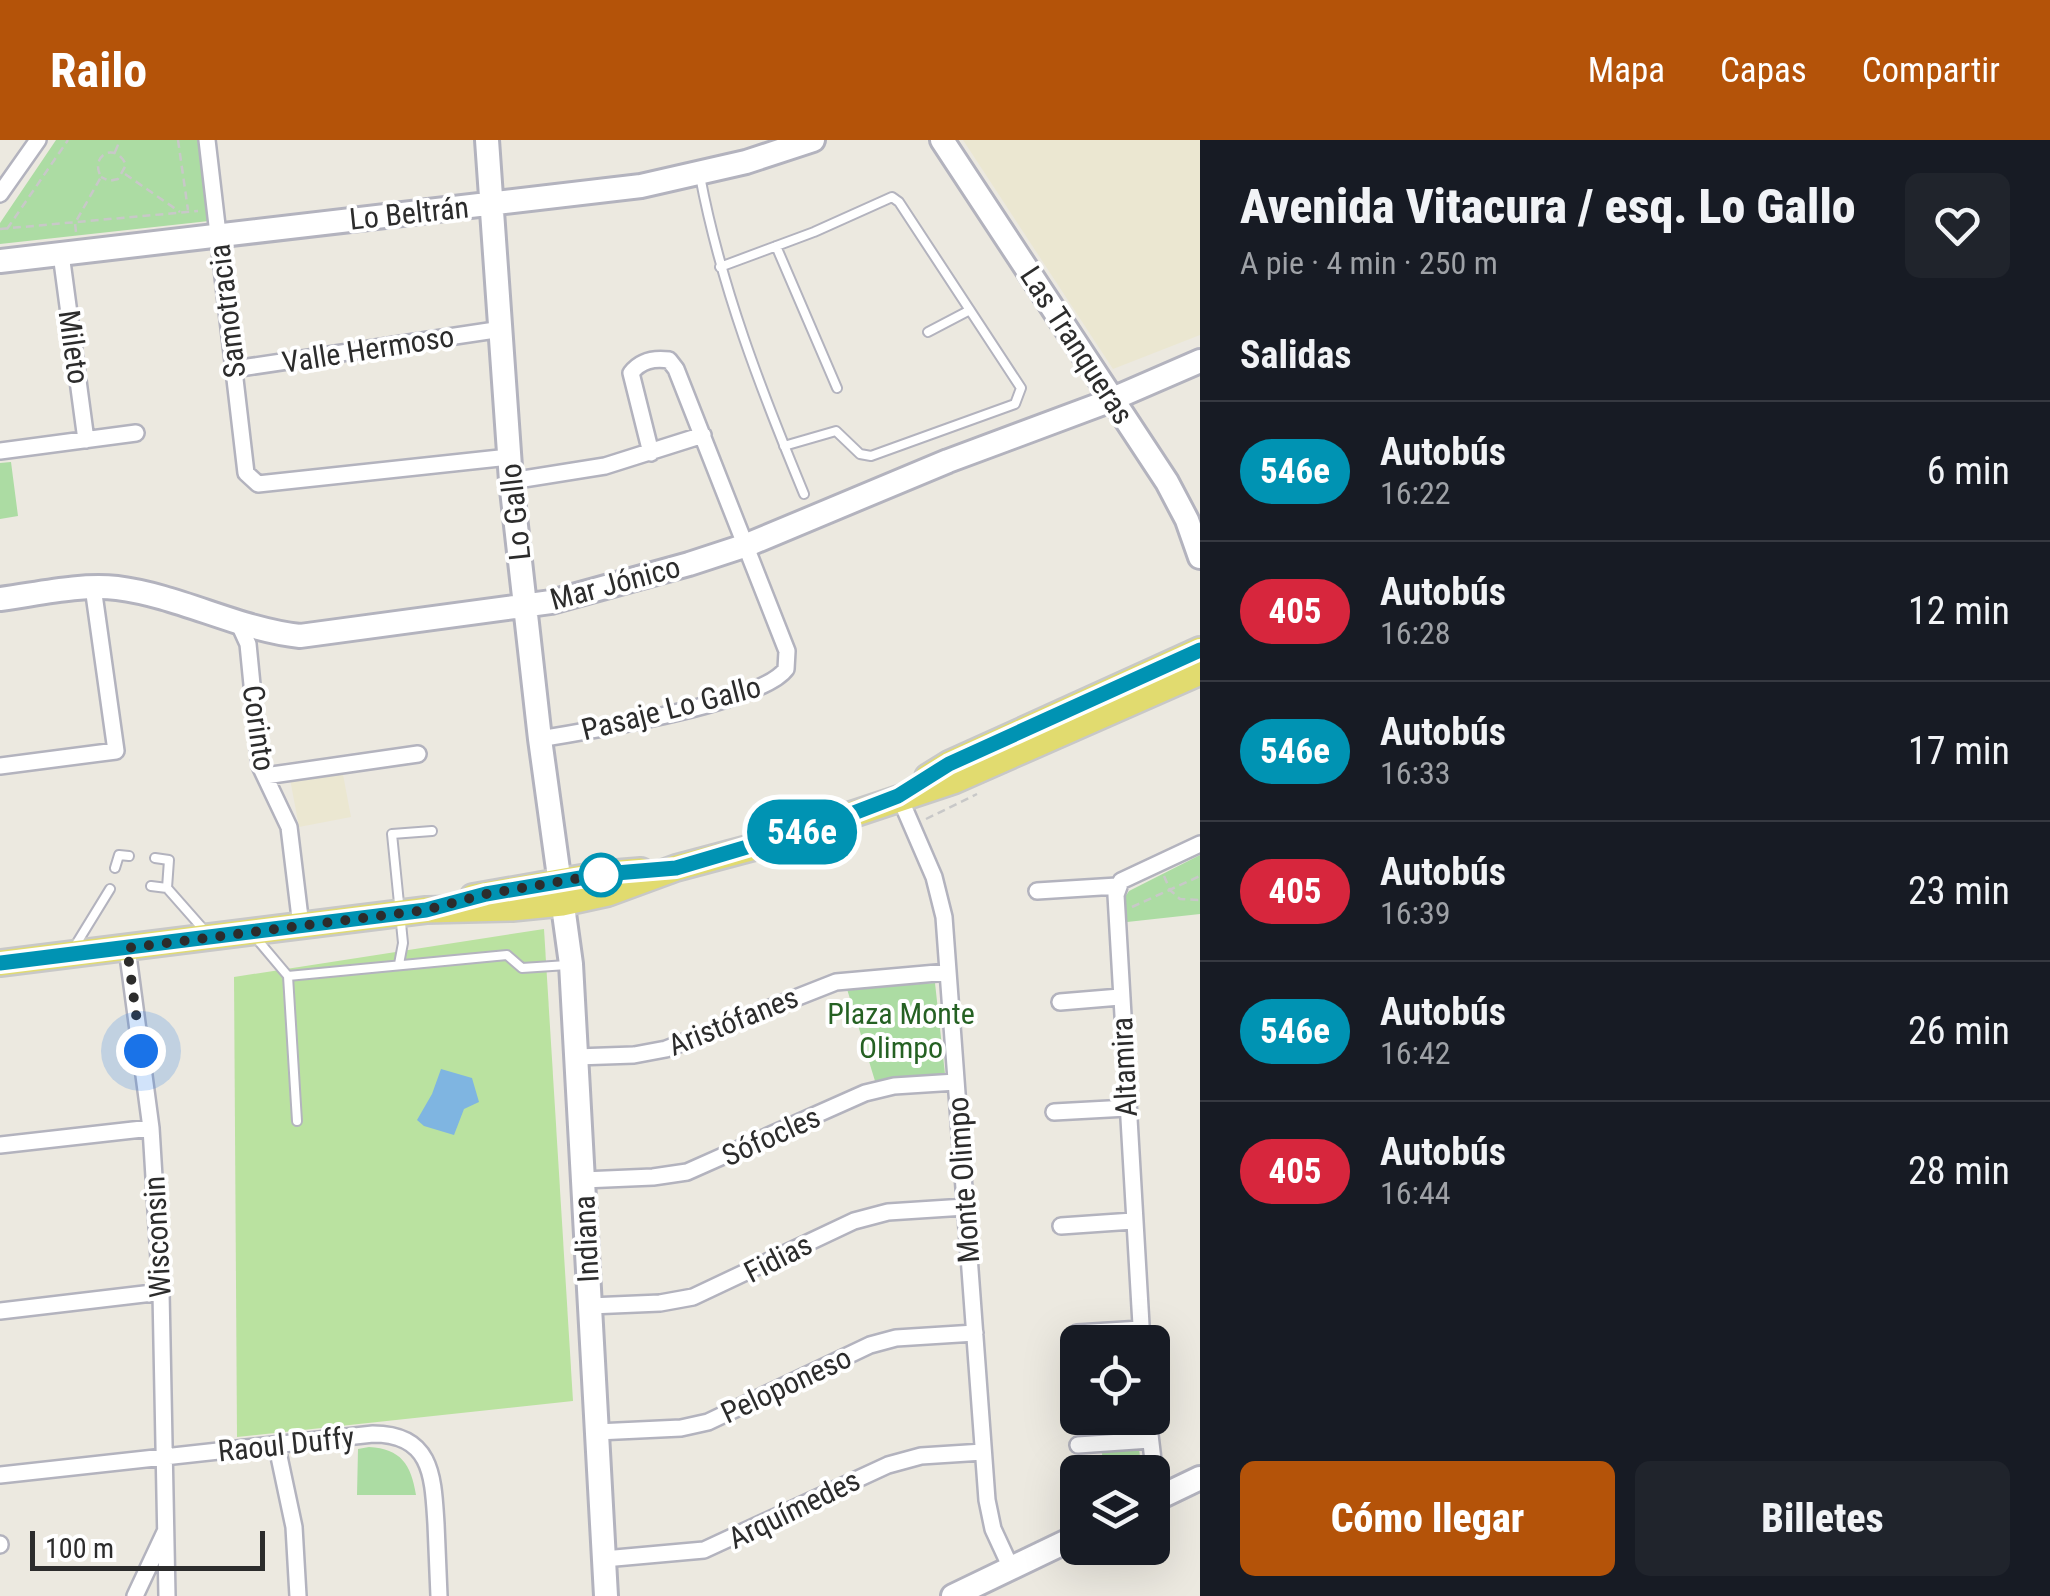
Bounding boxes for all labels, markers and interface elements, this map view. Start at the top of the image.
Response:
text: Railo [50,42,147,99]
text: Mapa [1588,50,1665,91]
text: Capas [1720,50,1807,91]
text: Compartir [1862,50,2000,91]
button: heart [1905,173,2010,278]
text: Avenida Vitacura / esq. Lo Gallo [1240,178,1856,235]
street label: Lo Beltrán [348,189,470,237]
street label: Samotracia [201,242,253,380]
text: A pie · 4 min · 250 m [1240,244,1498,282]
street label: Las Tranqueras [1013,260,1141,430]
street label: Mileto [52,308,96,386]
street label: Valle Hermoso [280,318,456,380]
text: Salidas [1240,333,1352,377]
text: Autobús [1380,430,1506,474]
text: 6 min [1927,449,2010,493]
text: 546e [1260,451,1330,492]
street label: Lo Gallo [493,462,537,562]
text: 16:22 [1380,474,1451,512]
street label: Mar Jónico [546,549,684,617]
text: Autobús [1380,570,1506,614]
text: 12 min [1908,589,2010,633]
text: 405 [1268,591,1322,632]
text: 16:28 [1380,614,1451,652]
street label: Pasaje Lo Gallo [578,669,764,747]
street label: Corinto [236,683,282,773]
text: Autobús [1380,710,1506,754]
text: 17 min [1908,729,2010,773]
text: 546e [1260,731,1330,772]
text: 16:33 [1380,754,1451,792]
line badge: 546e [732,800,872,864]
text: 546e [767,812,837,853]
text: Autobús [1380,850,1506,894]
unlabelled marker [580,854,622,896]
text: 23 min [1908,869,2010,913]
text: 405 [1268,871,1322,912]
text: 16:39 [1380,894,1451,932]
street label: Aristófanes [663,979,803,1063]
text: Autobús [1380,990,1506,1034]
park label: Plaza Monte Olimpo [827,996,975,1065]
text: 26 min [1908,1009,2010,1053]
text: 546e [1260,1011,1330,1052]
street label: Altamira [1104,1016,1144,1118]
your location [116,1026,166,1076]
text: 16:42 [1380,1034,1451,1072]
street label: Monte Olimpo [940,1096,986,1264]
street label: Sófocles [717,1099,825,1173]
text: Autobús [1380,1130,1506,1174]
text: 28 min [1908,1149,2010,1193]
text: 405 [1268,1151,1322,1192]
text: 16:44 [1380,1174,1451,1212]
street label: Wisconsin [136,1175,178,1299]
street label: Indiana [566,1195,606,1283]
street label: Fidias [738,1226,818,1290]
map controls [1060,1325,1170,1565]
button: locate [1060,1325,1170,1435]
street label: Peloponeso [715,1340,857,1430]
street label: Raoul Duffy [216,1419,356,1469]
button: layers [1060,1455,1170,1565]
button: Cómo llegar [1240,1461,1615,1576]
button: Billetes [1635,1461,2010,1576]
street label: Arquímedes [723,1462,865,1556]
scale bar [30,1526,265,1570]
text: 100 m [45,1532,114,1565]

